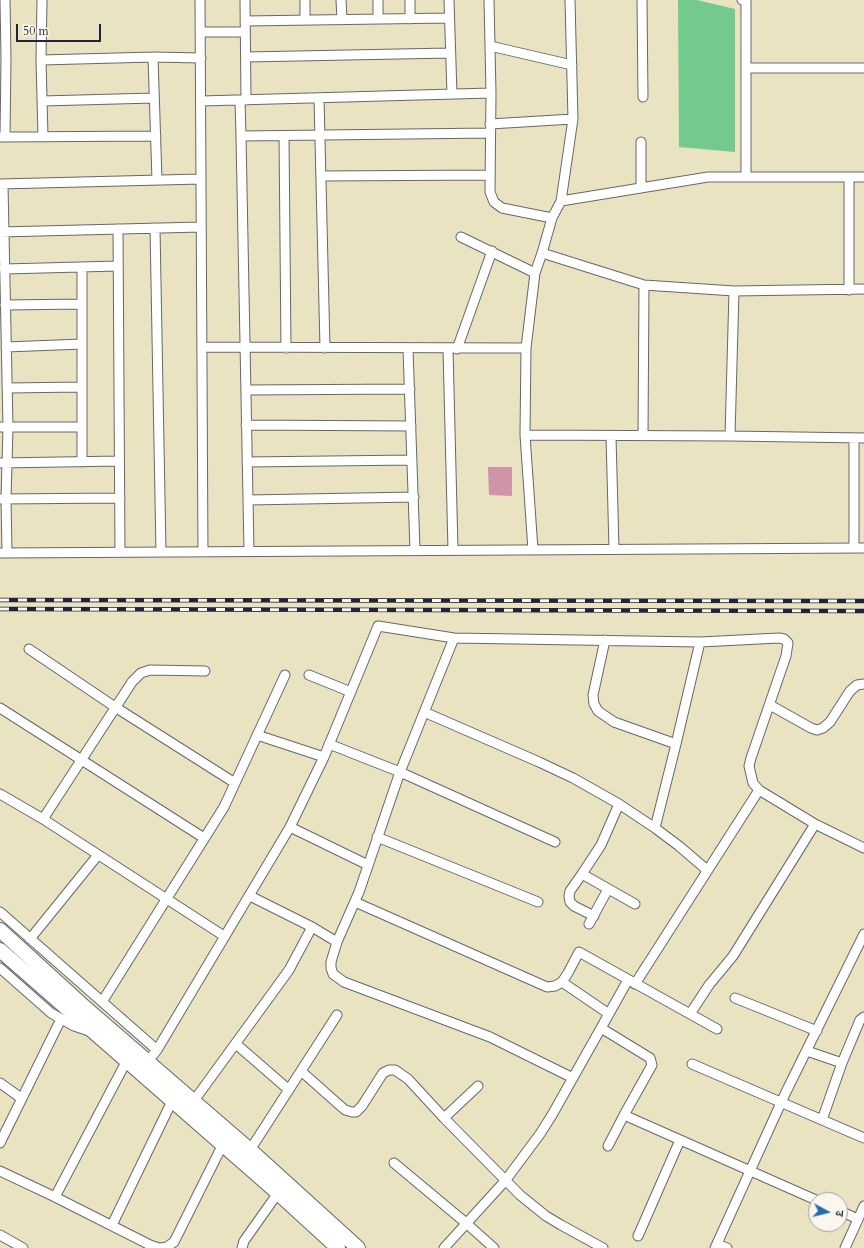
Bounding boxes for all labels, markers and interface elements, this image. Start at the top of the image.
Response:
scale bar [18,16,103,42]
text: 50 m [23,23,49,39]
north arrow [808,1192,848,1232]
text: उ [832,1210,847,1217]

